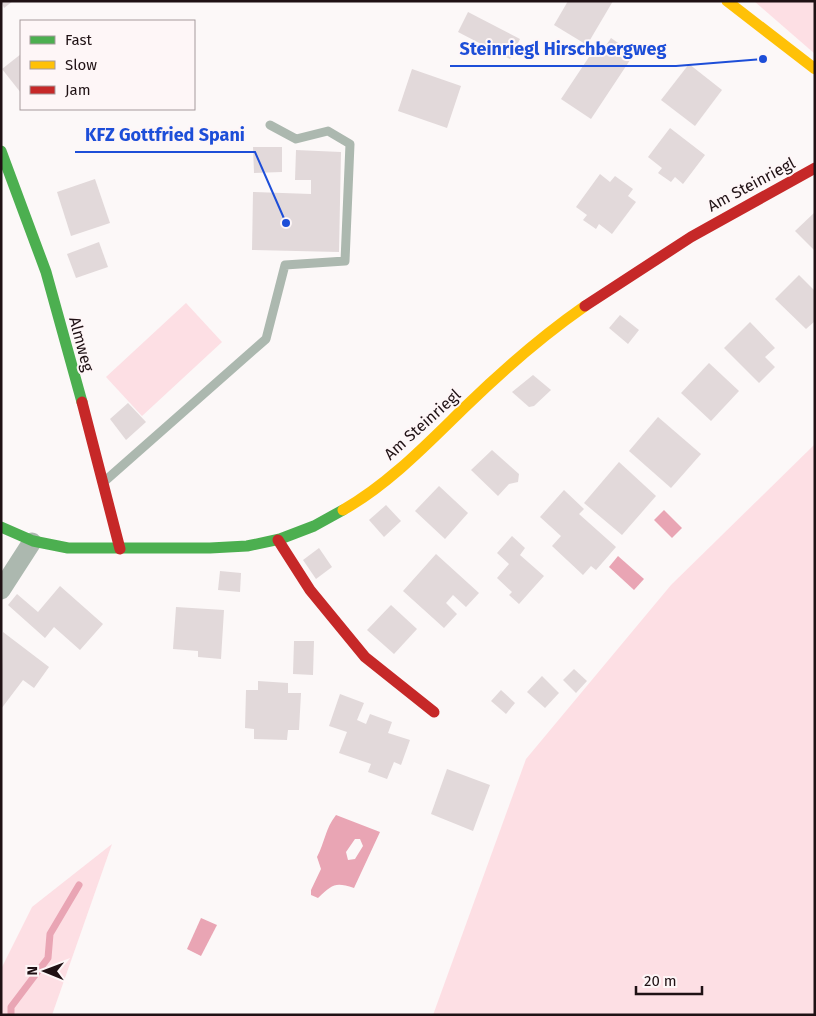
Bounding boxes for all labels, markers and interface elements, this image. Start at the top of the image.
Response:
legend [20,20,195,110]
text: Fast [65,31,92,49]
callout: Steinriegl Hirschbergweg [450,33,676,66]
text: Steinriegl Hirschbergweg [460,38,666,60]
text: Slow [65,56,97,74]
text: Jam [65,81,91,99]
callout: KFZ Gottfried Spani [75,119,255,152]
text: KFZ Gottfried Spani [85,124,245,146]
street label: Am Steinriegl [704,153,799,215]
street label: Almweg [65,315,98,374]
street label: Am Steinriegl [380,385,465,464]
north arrow [20,946,70,996]
scale bar [636,964,702,996]
text: N [24,966,41,976]
text: 20 m [644,972,677,990]

